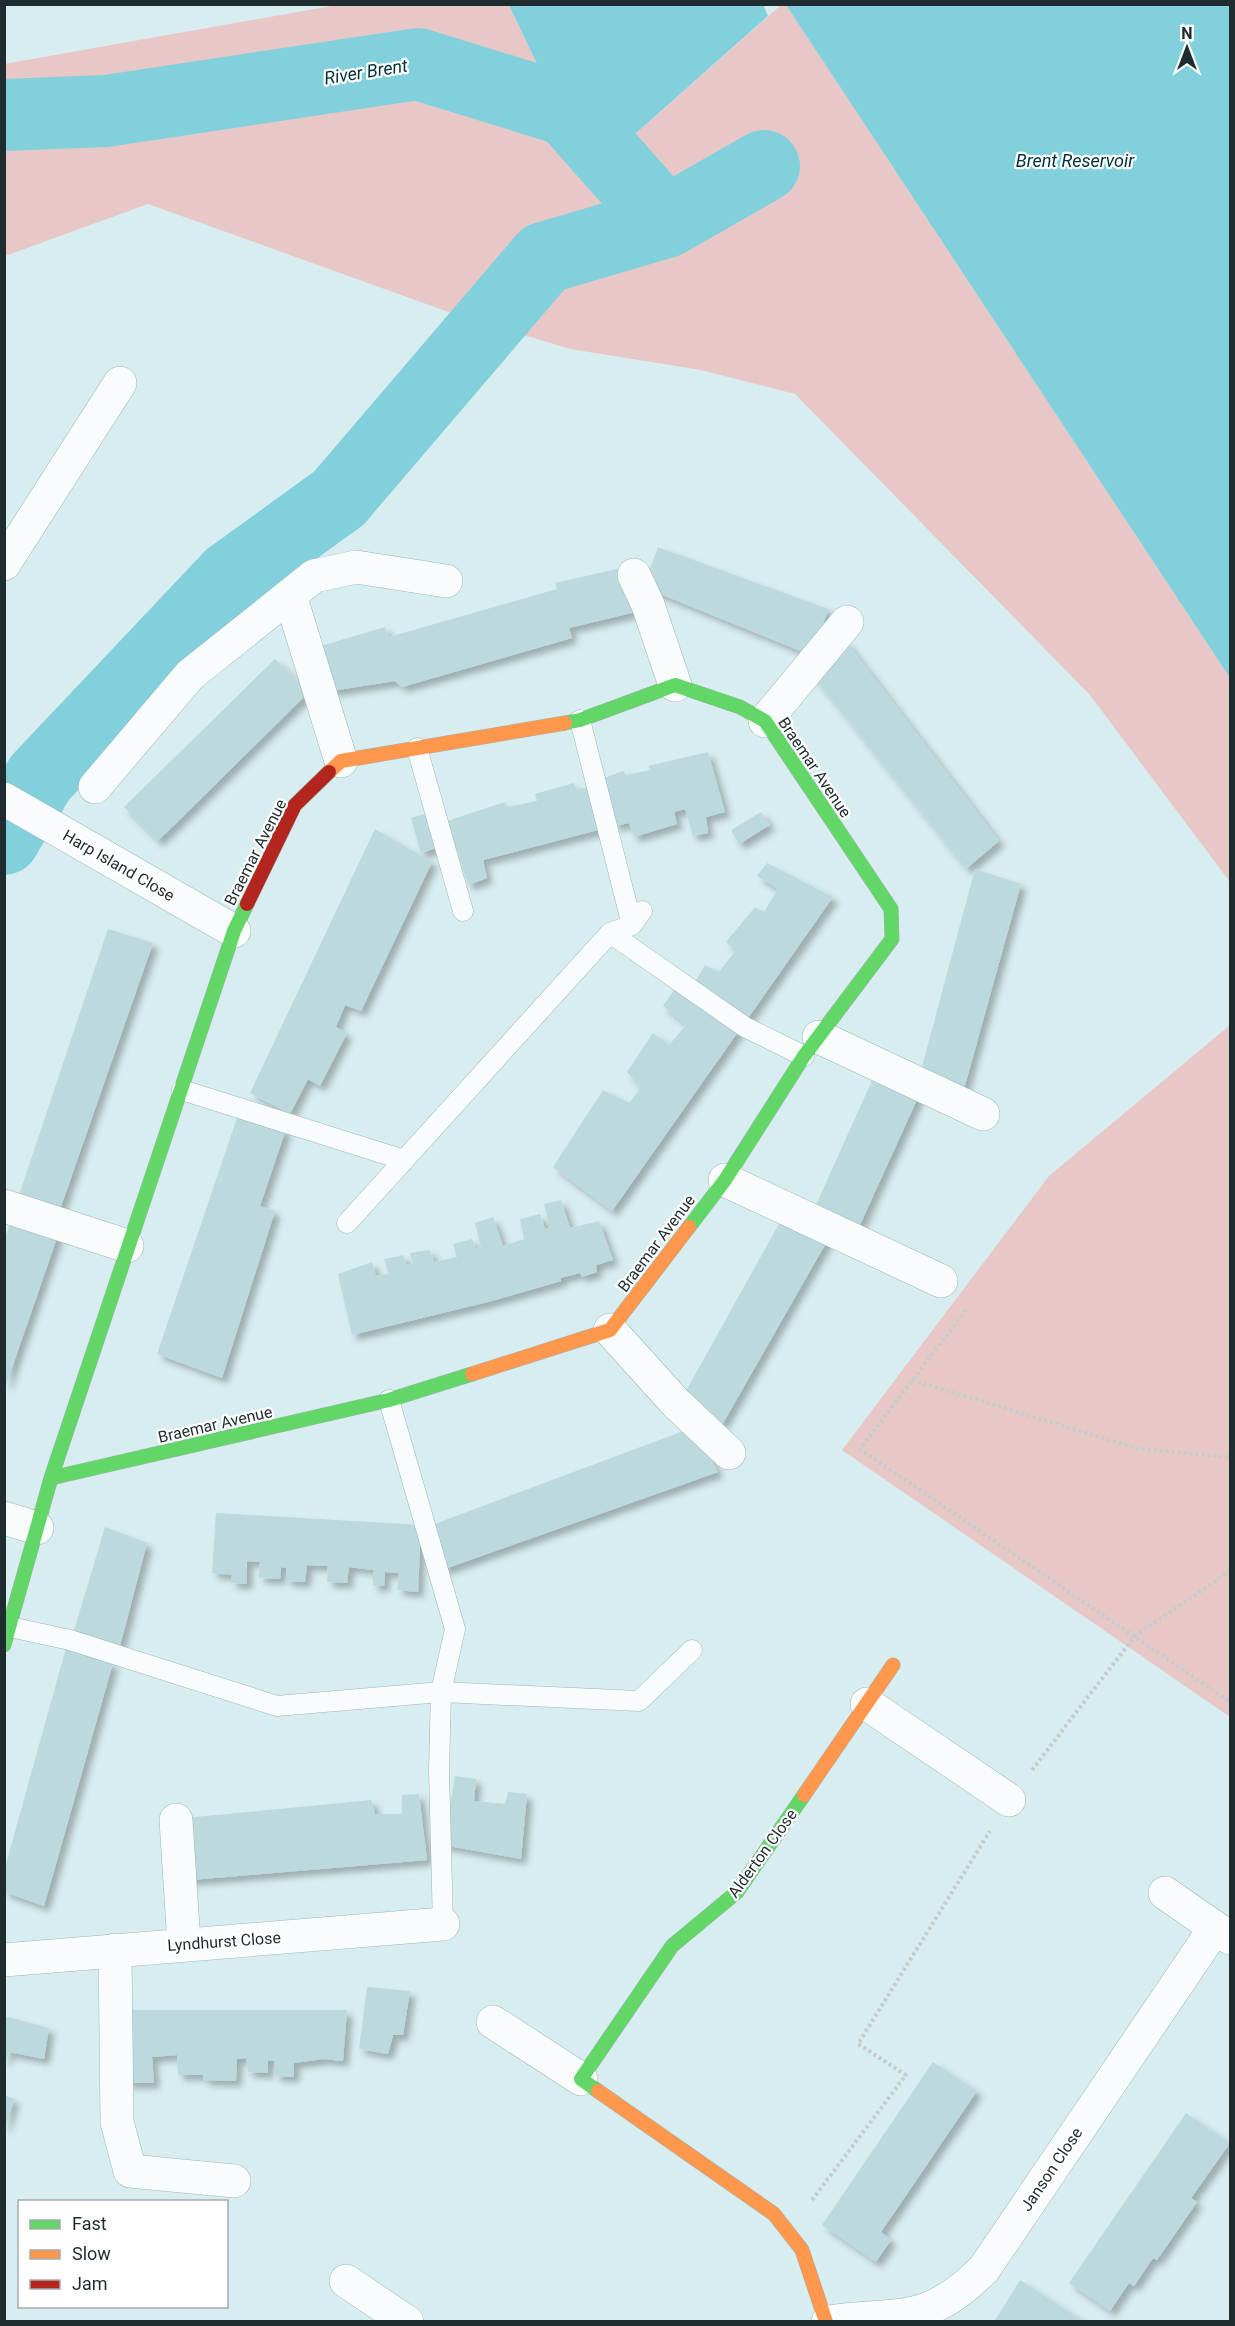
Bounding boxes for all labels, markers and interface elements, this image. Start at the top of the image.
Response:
north arrow [1157,18,1217,78]
text: N [1181,24,1193,43]
water label: River Brent [323,55,409,88]
water label: Brent Reservoir [1016,150,1135,171]
street label: Braemar Avenue [774,714,855,821]
street label: Braemar Avenue [220,796,290,909]
street label: Harp Island Close [60,826,178,905]
street label: Braemar Avenue [614,1191,699,1296]
street label: Braemar Avenue [156,1402,274,1447]
street label: Alderton Close [724,1805,801,1901]
street label: Lyndhurst Close [167,1928,281,1955]
street label: Janson Close [1016,2124,1086,2215]
legend [18,2200,228,2308]
text: Fast [72,2213,107,2234]
text: Slow [72,2243,111,2264]
text: Jam [72,2273,108,2294]

